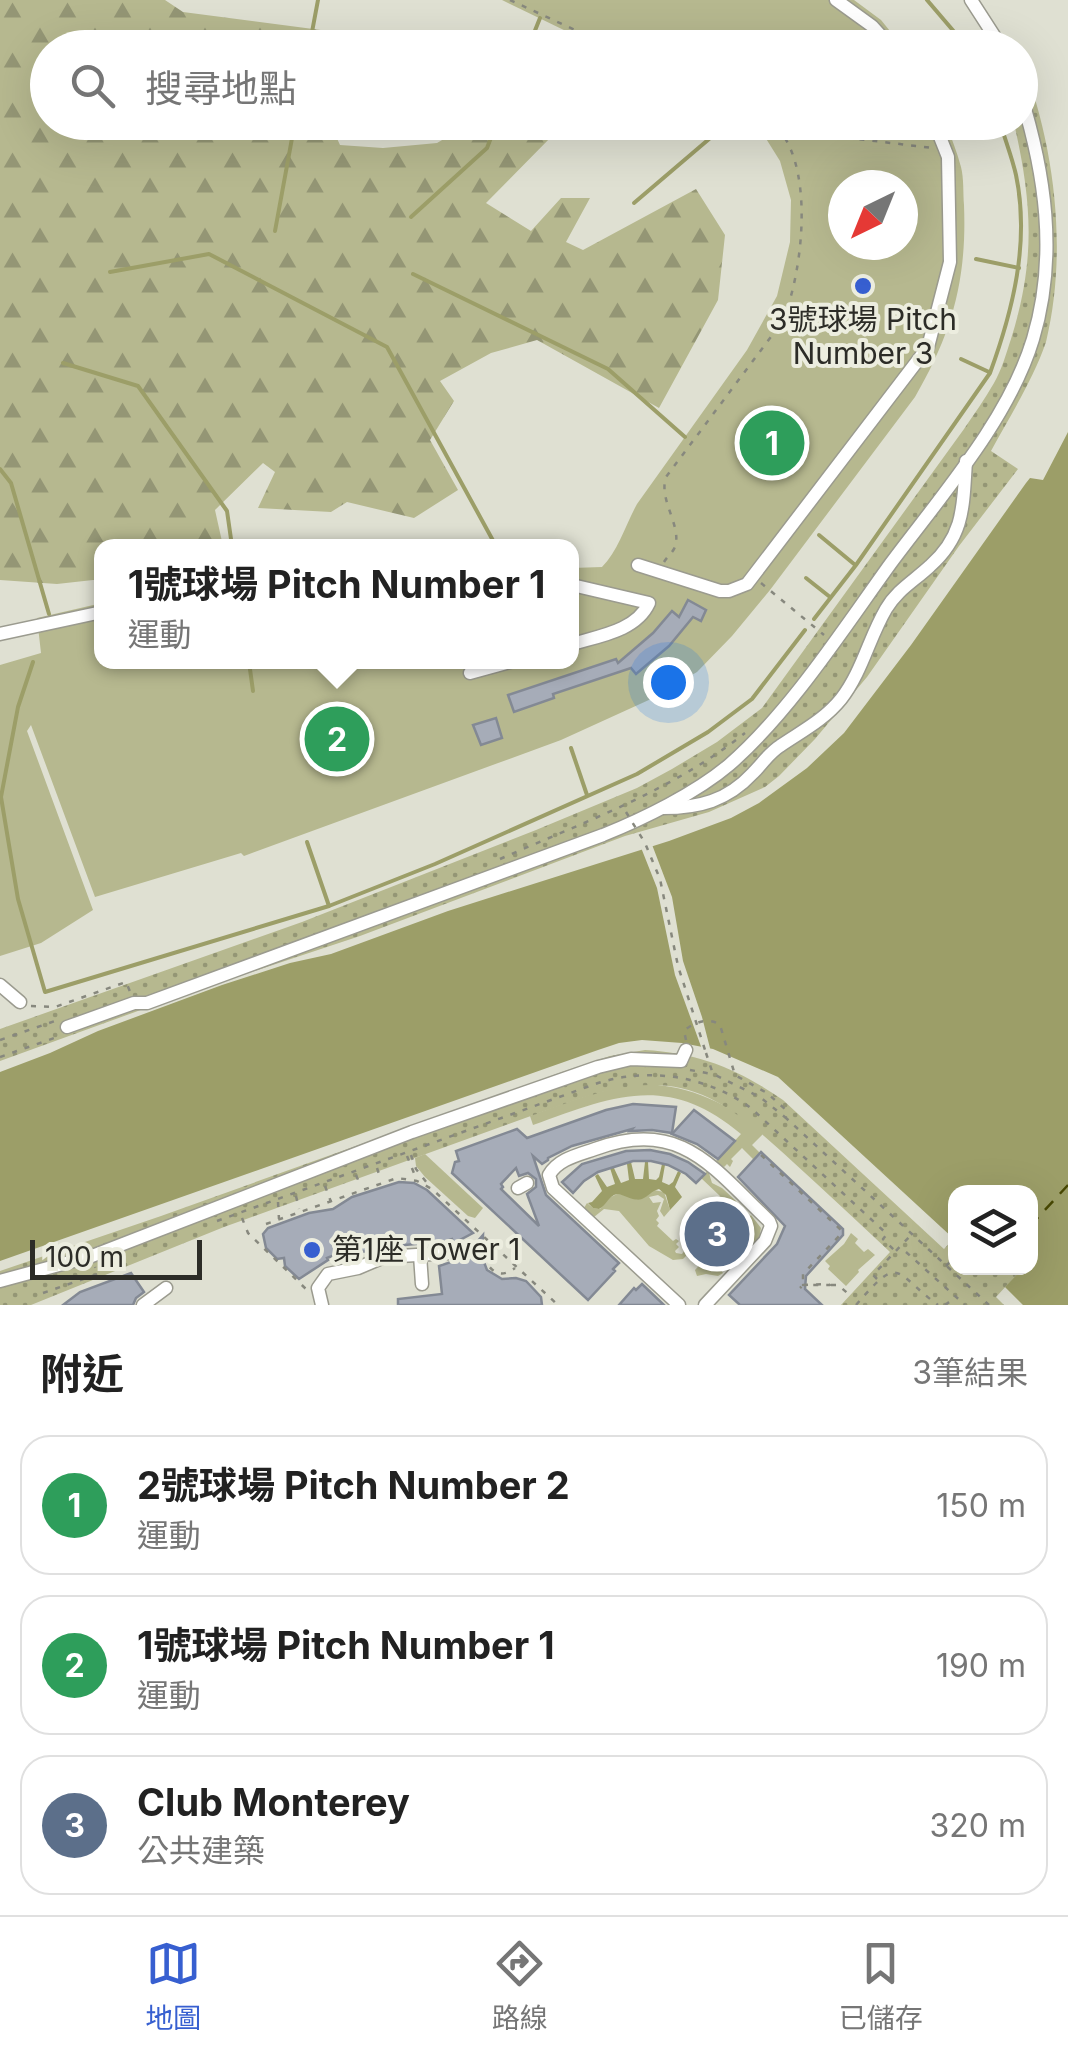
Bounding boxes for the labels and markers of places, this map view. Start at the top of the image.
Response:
marker: 3號球場 Pitch Number 3 [852,275,874,297]
place label: 3號球場 Pitch Number 3 [769,301,957,371]
pin: 1 [740,406,804,480]
pin: 2 [304,702,370,776]
pin: 3 [684,1196,750,1272]
place label: 第1座 Tower 1 [332,1231,521,1267]
marker: 第1座 Tower 1 [301,1239,323,1261]

